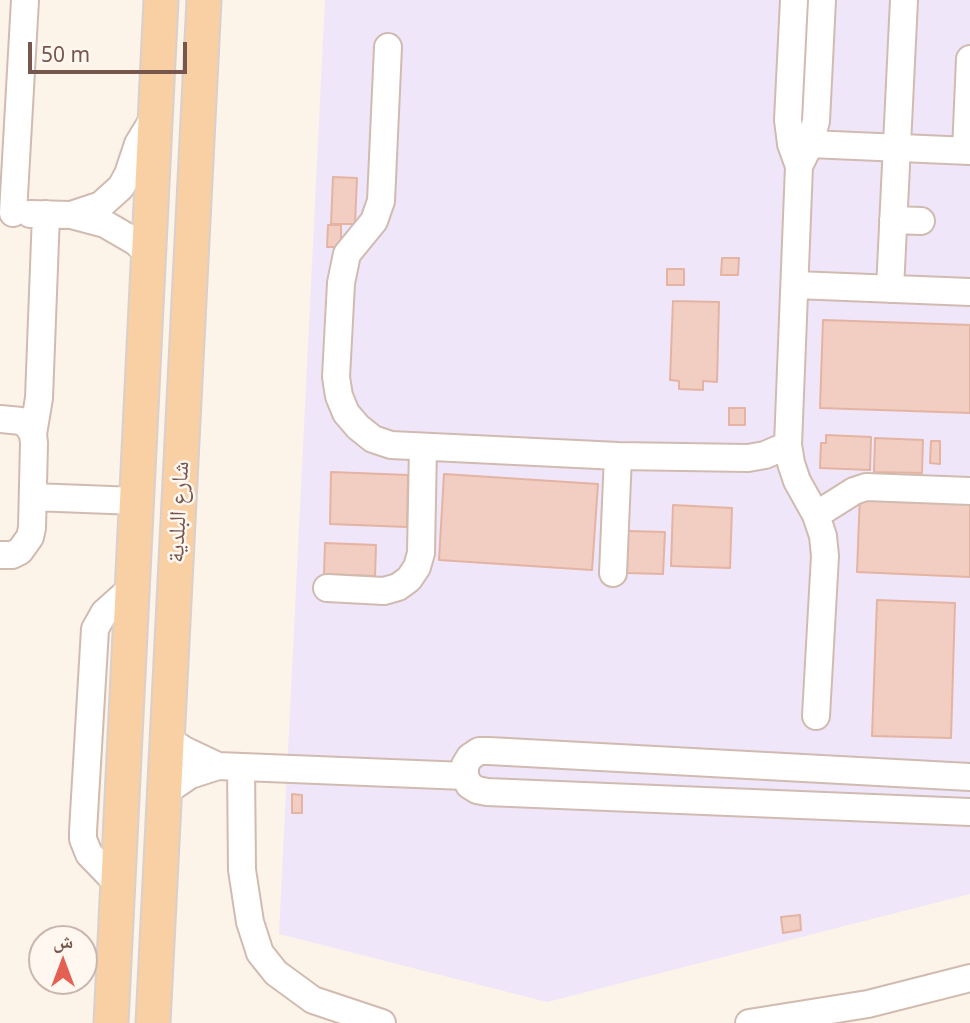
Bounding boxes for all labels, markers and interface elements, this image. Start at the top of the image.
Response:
scale bar [32,28,191,72]
text: 50 m [41,40,90,68]
street label: شارع البلدية [163,461,195,563]
north arrow [28,925,98,995]
text: ش [53,928,73,954]

